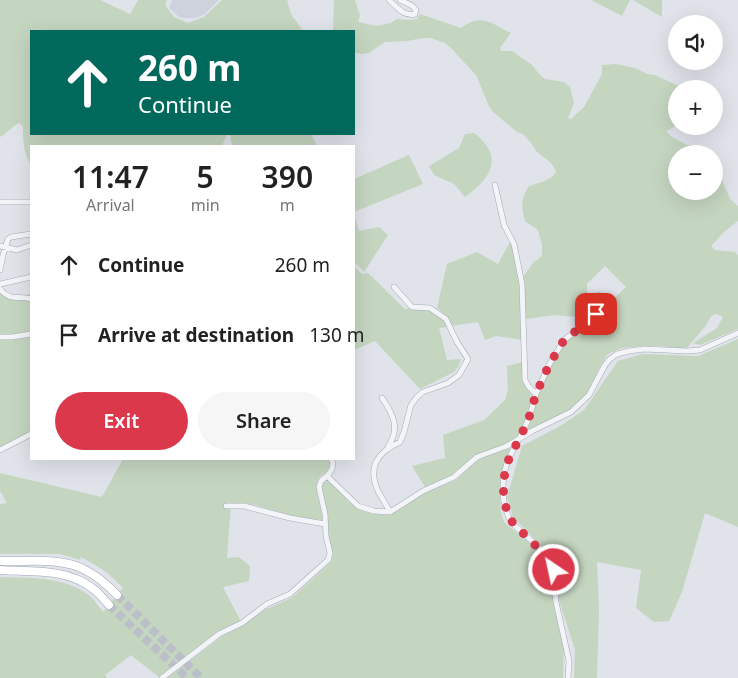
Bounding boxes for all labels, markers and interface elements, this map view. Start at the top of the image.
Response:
map controls [668,15,723,200]
button: sound [668,15,723,70]
text: 260 m [138,44,241,91]
icon: ahead [55,50,120,115]
button: + [668,80,723,135]
text: Continue [138,89,232,119]
button: − [668,145,723,200]
text: 11:47 [72,156,149,197]
text: 5 [197,156,214,197]
text: 390 [262,156,313,197]
text: Arrival [86,194,135,216]
text: min [191,194,220,216]
text: m [280,194,295,216]
icon: ahead [55,251,83,279]
text: Continue [98,252,184,278]
text: 260 m [275,252,330,278]
pin [575,293,617,335]
icon: arrive [582,300,610,328]
icon: arrive [55,321,83,349]
text: Arrive at destination [98,322,294,348]
text: 130 m [309,322,365,348]
button: Exit [55,392,188,450]
button: Share [198,392,330,450]
position arrow [527,543,579,595]

